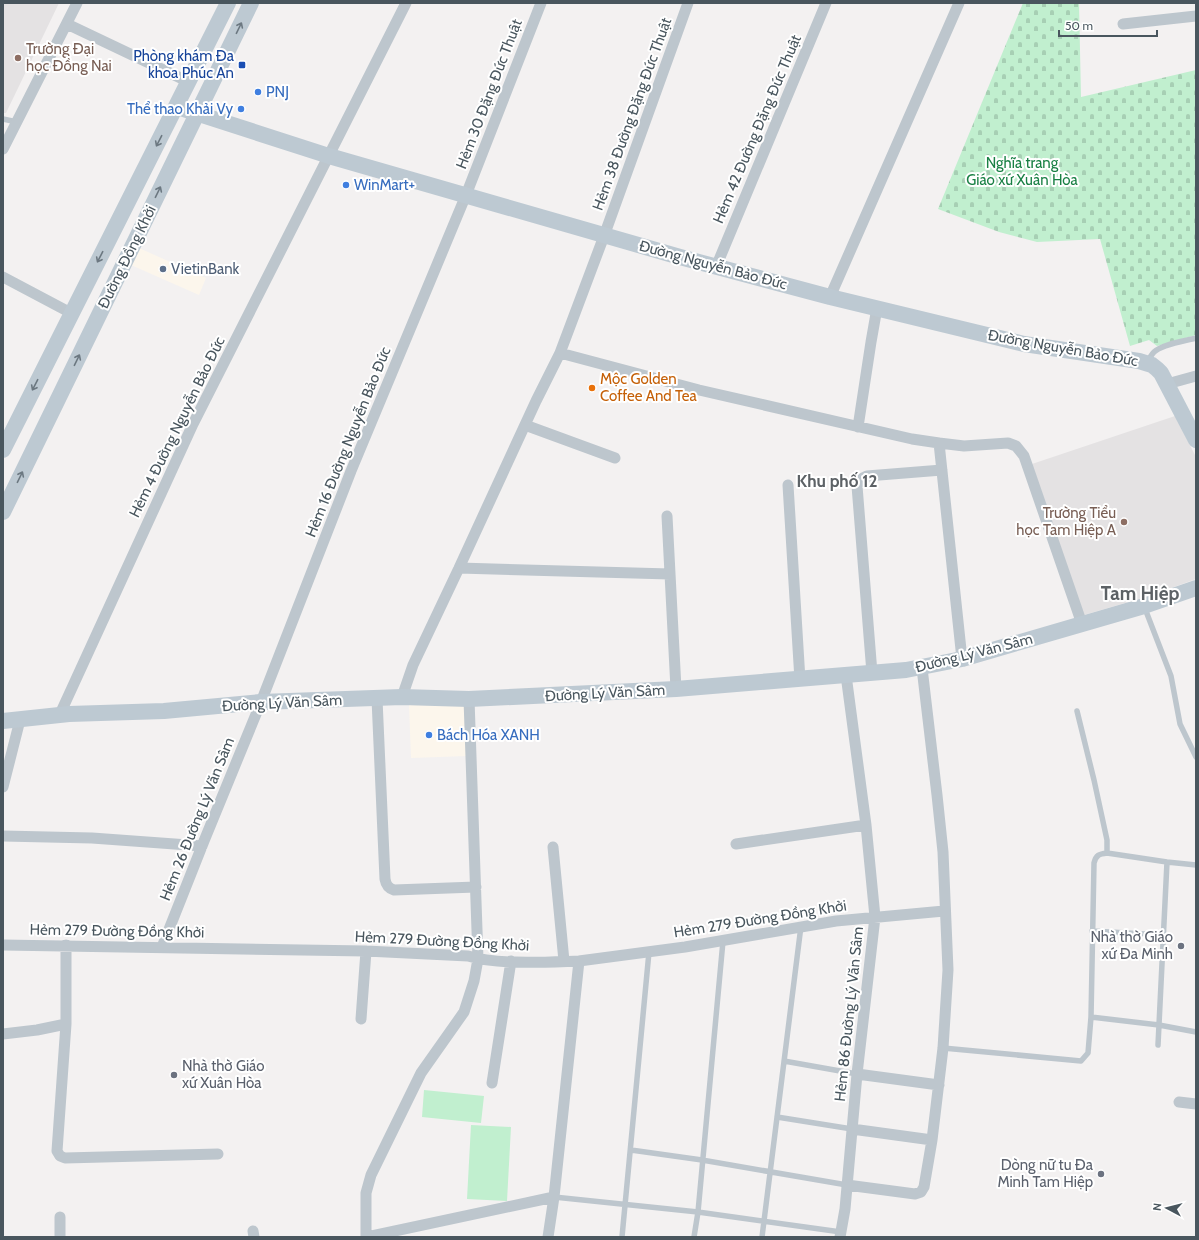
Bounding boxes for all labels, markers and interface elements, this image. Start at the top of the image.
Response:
scale bar [1059,12,1157,38]
street label: Hẻm 38 Đường Đặng Đức Thuật [589,15,675,213]
street label: Hẻm 30 Đặng Đức Thuật [452,17,526,171]
text: 50 m [1065,18,1093,33]
one-way arrow [236,22,243,34]
street label: Hẻm 42 Đường Đặng Đức Thuật [709,32,805,226]
place label: Trường Đại học Đồng Nai [26,40,112,75]
place label: Phòng khám Đa khoa Phúc An [133,47,235,82]
marker: Trường Đại học Đồng Nai [13,53,23,63]
marker: Phòng khám Đa khoa Phúc An [237,60,247,70]
place label: PNJ [266,83,289,101]
marker: PNJ [253,87,263,97]
place label: Thể thao Khải Vy [127,100,233,118]
marker: Thể thao Khải Vy [236,104,246,114]
one-way arrow [155,135,163,147]
park label: Nghĩa trang Giáo xứ Xuân Hòa [966,154,1079,189]
place label: WinMart+ [354,176,415,194]
marker: WinMart+ [341,180,351,190]
one-way arrow [155,187,162,199]
street label: Đường Đồng Khởi [94,202,160,312]
street label: Đường Nguyễn Bảo Đức [637,237,789,293]
one-way arrow [96,251,103,263]
place label: VietinBank [171,260,240,278]
marker: VietinBank [158,264,168,274]
street label: Đường Nguyễn Bảo Đức [986,326,1140,370]
street label: Hẻm 4 Đường Nguyễn Bảo Đức [125,334,229,520]
street label: Hẻm 16 Đường Nguyễn Bảo Đức [302,344,395,540]
one-way arrow [74,354,81,366]
place label: Mộc Golden Coffee And Tea [600,370,698,405]
one-way arrow [31,379,38,391]
marker: Mộc Golden Coffee And Tea [587,383,597,393]
one-way arrow [17,471,24,483]
district label: Khu phố 12 [796,471,878,491]
place label: Trường Tiểu học Tam Hiệp A [1016,504,1117,539]
marker: Trường Tiểu học Tam Hiệp A [1119,517,1129,527]
district label: Tam Hiệp [1101,582,1179,605]
street label: Đường Lý Văn Sâm [913,630,1035,676]
street label: Đường Lý Văn Sâm [544,681,666,705]
street label: Đường Lý Văn Sâm [221,691,343,715]
place label: Bách Hóa XANH [437,726,540,744]
marker: Bách Hóa XANH [424,730,434,740]
street label: Hẻm 26 Đường Lý Văn Sâm [156,735,238,903]
street label: Hẻm 279 Đường Đồng Khởi [672,896,848,942]
street label: Hẻm 279 Đường Đồng Khởi [30,920,204,942]
street label: Hẻm 86 Đường Lý Văn Sâm [831,926,867,1102]
street label: Hẻm 279 Đường Đồng Khởi [354,927,530,955]
place label: Nhà thờ Giáo xứ Đa Minh [1090,928,1173,963]
marker: Nhà thờ Giáo xứ Đa Minh [1176,941,1186,951]
place label: Nhà thờ Giáo xứ Xuân Hòa [182,1057,265,1092]
marker: Nhà thờ Giáo xứ Xuân Hòa [169,1070,179,1080]
place label: Dòng nữ tu Đa Minh Tam Hiệp [997,1156,1094,1191]
marker: Dòng nữ tu Đa Minh Tam Hiệp [1096,1169,1106,1179]
north arrow [1147,1188,1187,1228]
text: N [1150,1202,1164,1211]

